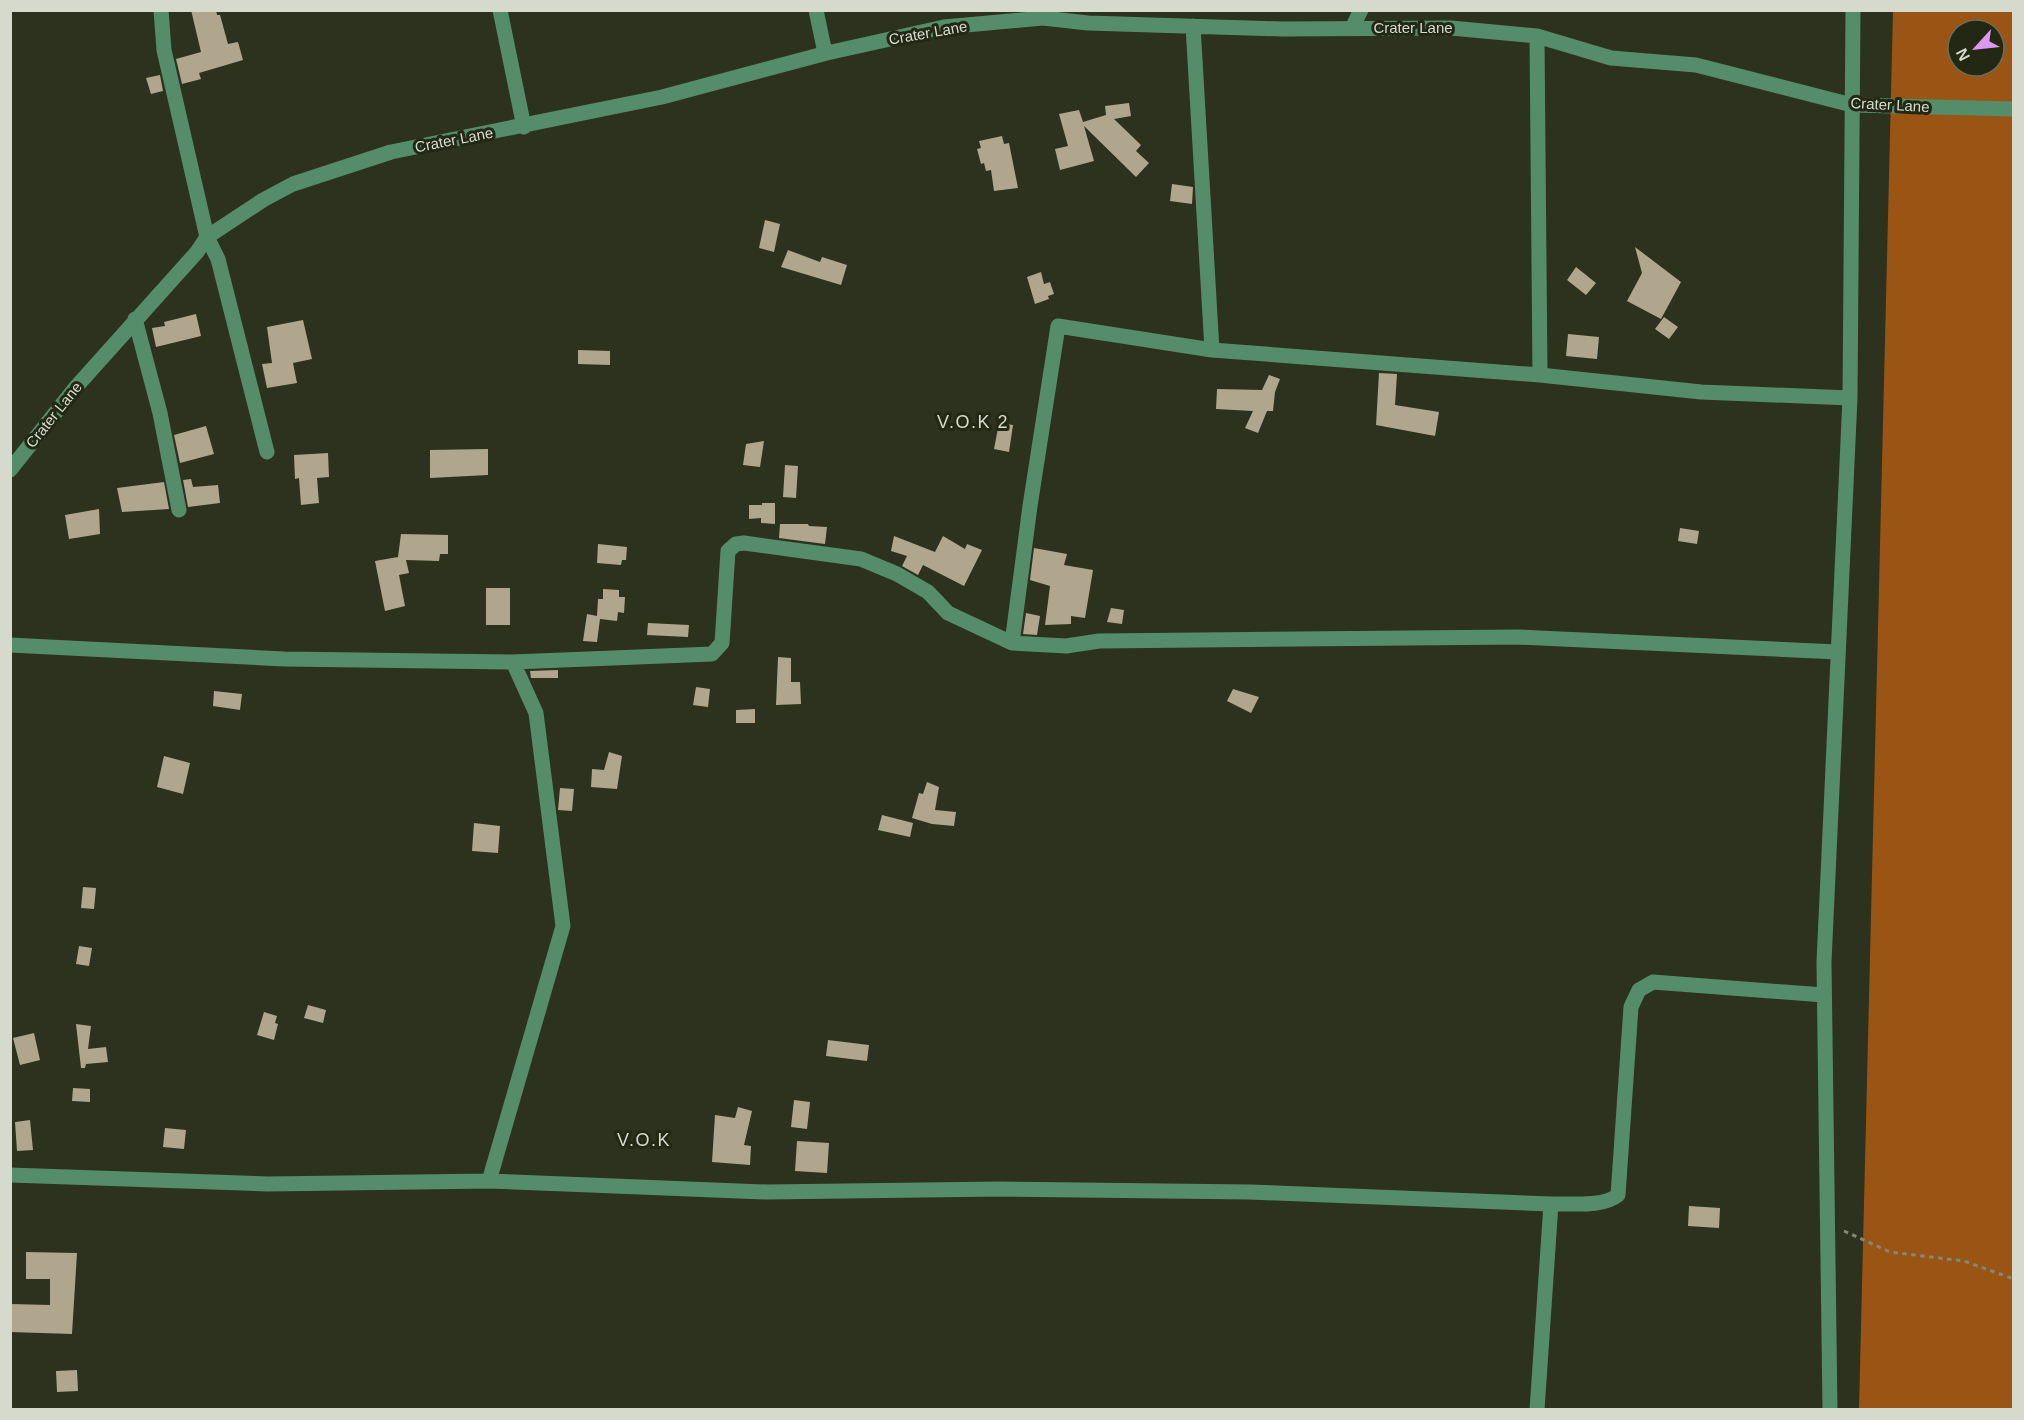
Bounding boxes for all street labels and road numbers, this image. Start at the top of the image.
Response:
street label: Crater Lane [887,17,968,48]
street label: Crater Lane [1373,19,1453,36]
street label: Crater Lane [1850,94,1930,115]
street label: Crater Lane [413,124,494,155]
street label: Crater Lane [22,379,85,451]

